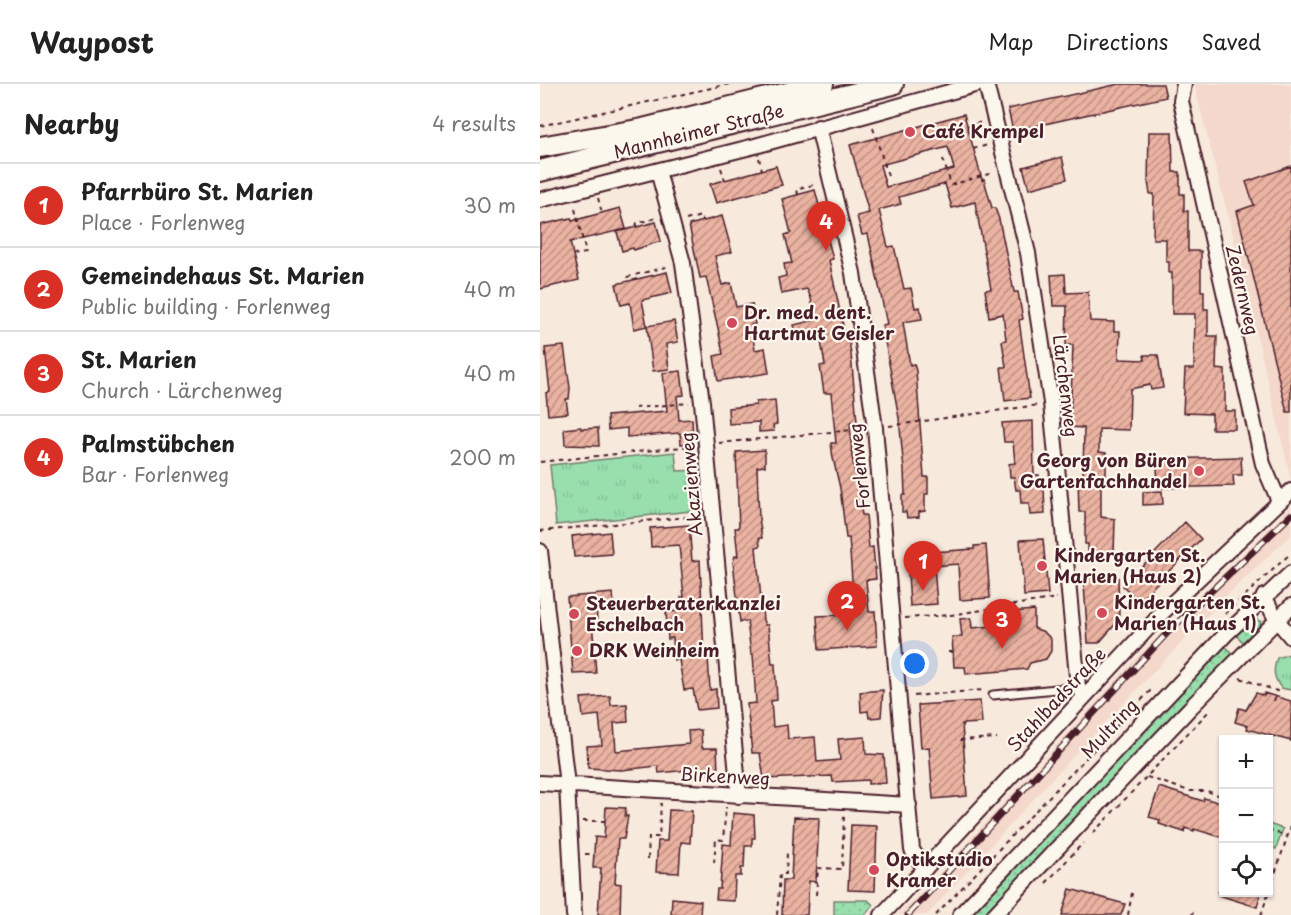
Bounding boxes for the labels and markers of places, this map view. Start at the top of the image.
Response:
place label: Café Krempel [922,117,1044,144]
marker: Café Krempel [903,125,917,139]
pin: 4 [806,202,846,251]
place label: Dr. med. dent. Hartmut Geisler [744,298,895,346]
marker: Dr. med. dent. Hartmut Geisler [725,316,739,330]
place label: Georg von Büren Gartenfachhandel [1020,446,1187,494]
marker: Georg von Büren Gartenfachhandel [1192,464,1206,478]
place label: Kindergarten St. Marien (Haus 2) [1054,541,1205,589]
pin: 1 [904,542,943,591]
marker: Kindergarten St. Marien (Haus 2) [1035,559,1049,573]
pin: 2 [828,582,866,631]
place label: Kindergarten St. Marien (Haus 1) [1114,588,1265,636]
place label: Steuerberaterkanzlei Eschelbach [586,589,781,637]
pin: 3 [982,600,1022,649]
marker: Kindergarten St. Marien (Haus 1) [1095,606,1109,620]
marker: Steuerberaterkanzlei Eschelbach [567,607,581,621]
place label: DRK Weinheim [589,636,720,663]
marker: DRK Weinheim [570,644,584,658]
place label: Optikstudio Kramer [886,845,993,893]
marker: Optikstudio Kramer [867,863,881,877]

